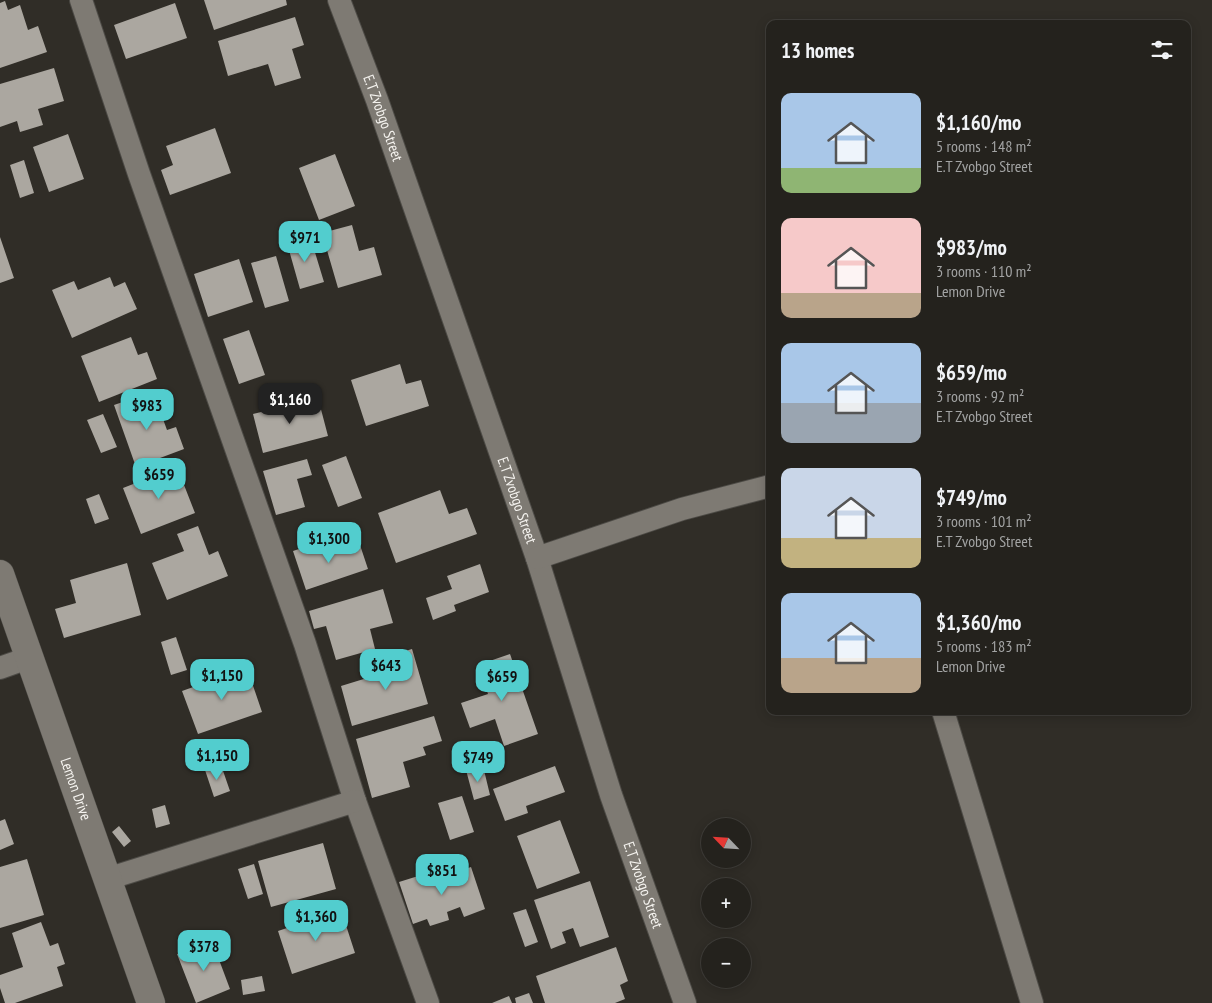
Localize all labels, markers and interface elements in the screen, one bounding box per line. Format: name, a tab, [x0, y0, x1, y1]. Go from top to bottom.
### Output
icon: filters	[1148, 36, 1176, 64]
text: 13 homes	[781, 37, 854, 64]
street label: E.T Zvobgo Street	[359, 72, 408, 164]
text: $1,160/mo	[936, 109, 1021, 136]
icon: home	[821, 113, 881, 173]
text: 5 rooms · 148 m²	[936, 136, 1032, 156]
text: E.T Zvobgo Street	[936, 156, 1032, 176]
pin: $971	[275, 220, 335, 263]
text: $971	[290, 227, 320, 247]
text: $983/mo	[936, 234, 1007, 261]
icon: home	[821, 238, 881, 298]
text: 3 rooms · 110 m²	[936, 261, 1032, 281]
text: Lemon Drive	[936, 281, 1005, 301]
text: $659/mo	[936, 359, 1007, 386]
icon: home	[821, 363, 881, 423]
pin: $1,160	[249, 382, 331, 425]
text: 3 rooms · 92 m²	[936, 386, 1024, 406]
pin: $983	[117, 388, 177, 431]
text: $1,160	[269, 389, 311, 409]
text: $983	[132, 395, 162, 415]
text: E.T Zvobgo Street	[936, 406, 1032, 426]
street label: E.T Zvobgo Street	[493, 454, 541, 546]
pin: $659	[129, 458, 189, 500]
text: $659	[144, 464, 174, 484]
text: $749/mo	[936, 484, 1007, 511]
icon: home	[821, 488, 881, 548]
text: 3 rooms · 101 m²	[936, 511, 1032, 531]
pin: $1,300	[288, 522, 370, 564]
text: $1,300	[308, 528, 350, 548]
text: E.T Zvobgo Street	[936, 531, 1032, 551]
text: $1,360/mo	[936, 609, 1021, 636]
icon: home	[821, 613, 881, 673]
text: 5 rooms · 183 m²	[936, 636, 1032, 656]
pin: $643	[356, 648, 416, 691]
text: $643	[371, 655, 401, 675]
text: Lemon Drive	[936, 656, 1005, 676]
pin: $1,150	[181, 658, 263, 701]
pin: $659	[472, 660, 532, 702]
text: $1,150	[201, 665, 243, 685]
text: $659	[487, 666, 517, 686]
pin: $1,150	[176, 738, 258, 781]
pin: $749	[448, 740, 508, 783]
text: $1,150	[196, 745, 238, 765]
text: $749	[463, 747, 493, 767]
street label: Lemon Drive	[56, 755, 96, 823]
north arrow	[701, 818, 751, 868]
map controls	[701, 818, 751, 988]
street label: E.T Zvobgo Street	[619, 839, 668, 931]
pin: $851	[412, 854, 472, 896]
text: $851	[427, 860, 457, 880]
button: +	[701, 878, 751, 928]
pin: $1,360	[275, 900, 357, 942]
text: $1,360	[295, 906, 337, 926]
pin: $378	[174, 930, 234, 972]
text: $378	[189, 936, 219, 956]
button: −	[701, 938, 751, 988]

